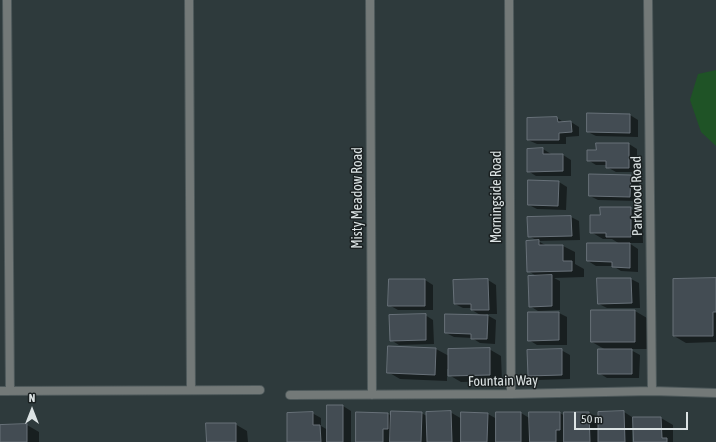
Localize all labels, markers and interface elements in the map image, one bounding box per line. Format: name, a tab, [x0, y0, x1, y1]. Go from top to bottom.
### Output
street label: Misty Meadow Road	[350, 147, 366, 249]
street label: Morningside Road	[489, 151, 505, 243]
street label: Parkwood Road	[628, 156, 646, 236]
street label: Fountain Way	[468, 372, 538, 390]
north arrow	[12, 390, 52, 430]
text: N	[29, 392, 35, 404]
scale bar	[576, 404, 690, 430]
text: 50 m	[581, 412, 603, 426]

